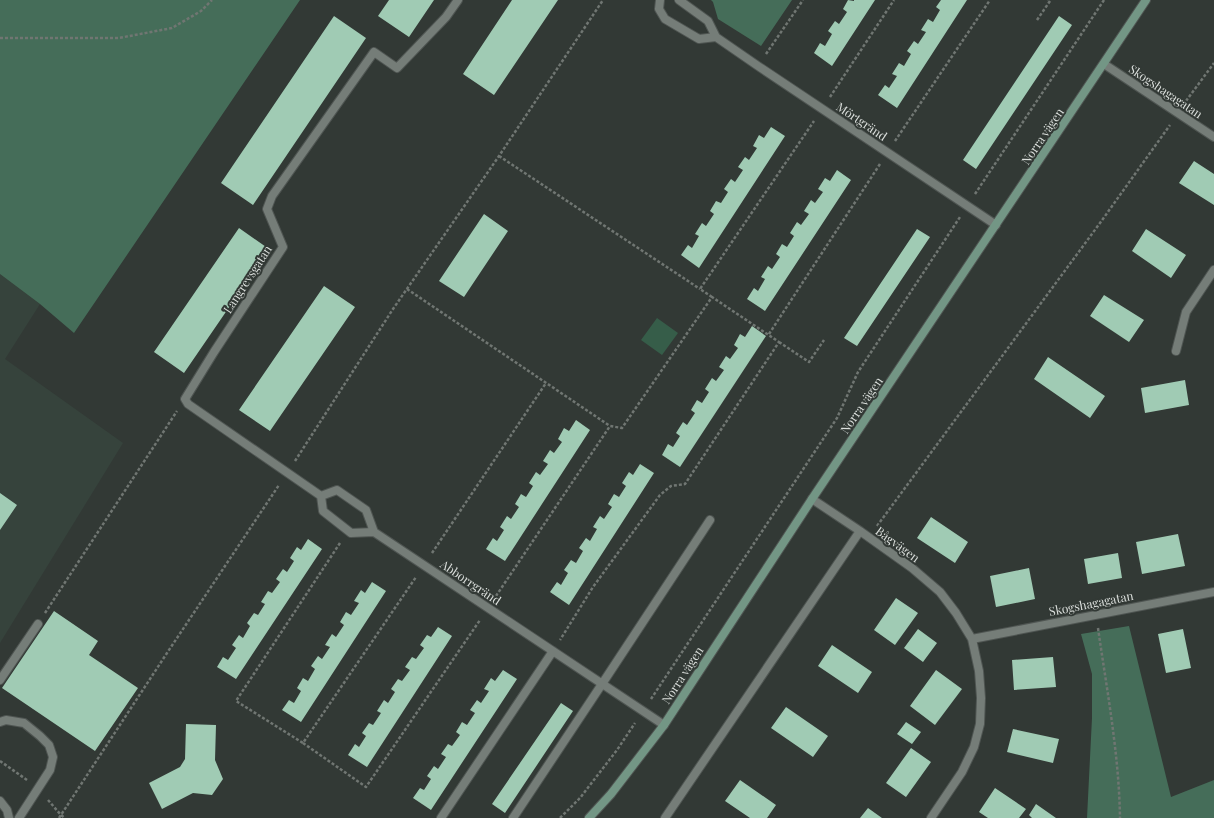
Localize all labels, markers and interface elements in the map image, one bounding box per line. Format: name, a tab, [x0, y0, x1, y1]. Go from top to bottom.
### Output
street label: Skogshagagatan	[1126, 60, 1206, 122]
street label: Mörtgränd	[834, 98, 891, 144]
street label: Norra vägen	[1017, 104, 1067, 168]
street label: Langrevsgatan	[219, 242, 275, 316]
street label: Norra vägen	[836, 373, 886, 437]
street label: Bågvägen	[873, 523, 923, 565]
street label: Abborrgränd	[437, 555, 505, 608]
street label: Skogshagagatan	[1047, 587, 1135, 619]
street label: Norra vägen	[658, 643, 706, 707]

